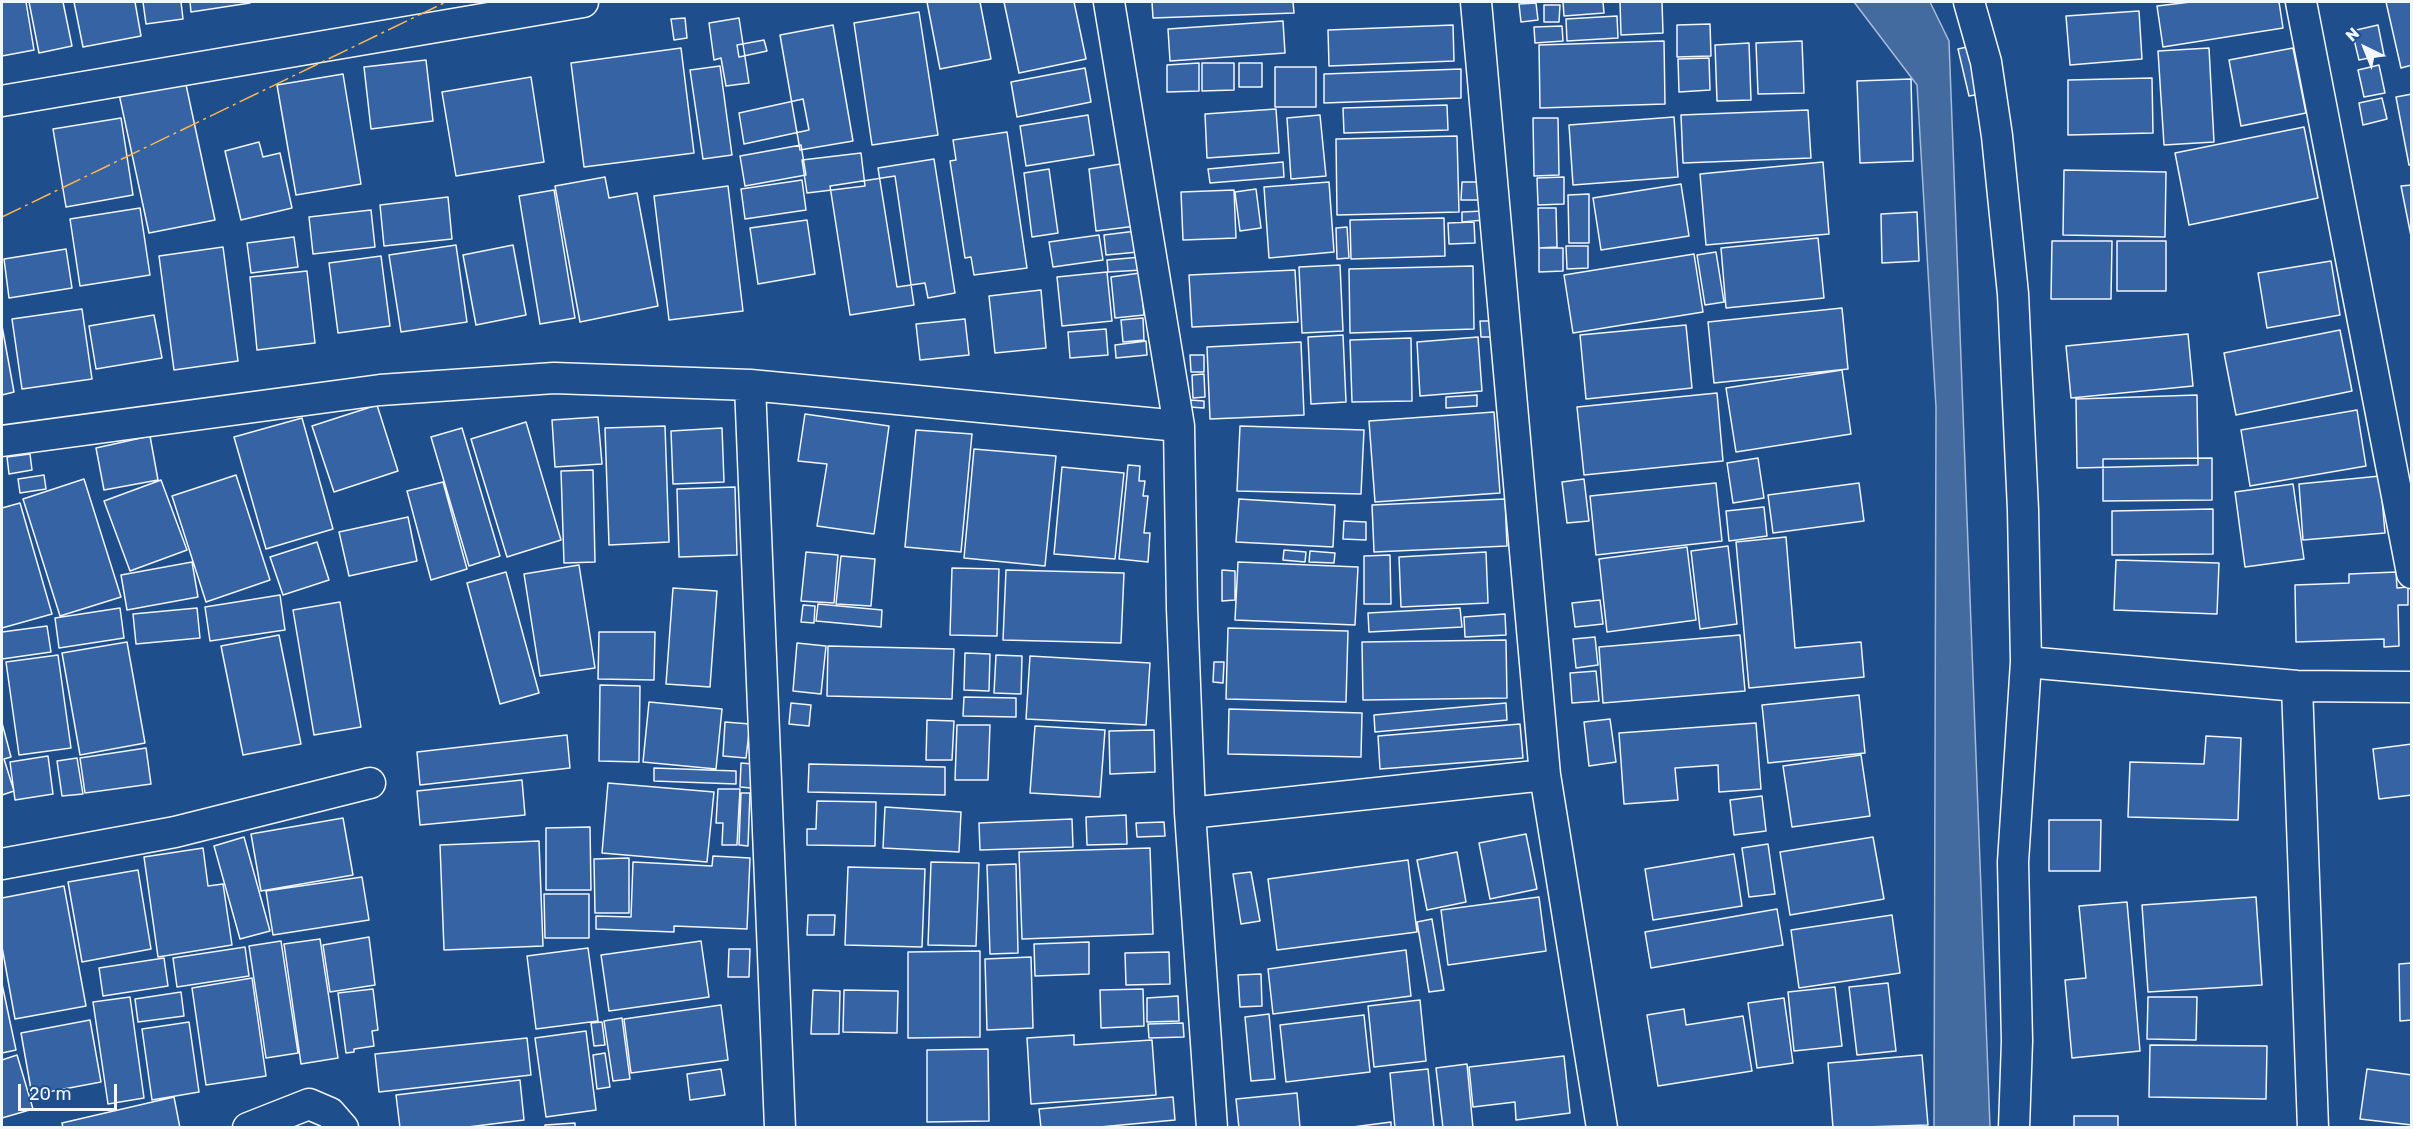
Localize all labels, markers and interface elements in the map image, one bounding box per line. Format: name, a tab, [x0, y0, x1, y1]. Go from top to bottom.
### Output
north arrow	[2335, 18, 2395, 78]
text: N	[2342, 24, 2363, 45]
scale bar	[21, 1072, 120, 1110]
text: 20 m	[29, 1083, 71, 1105]

